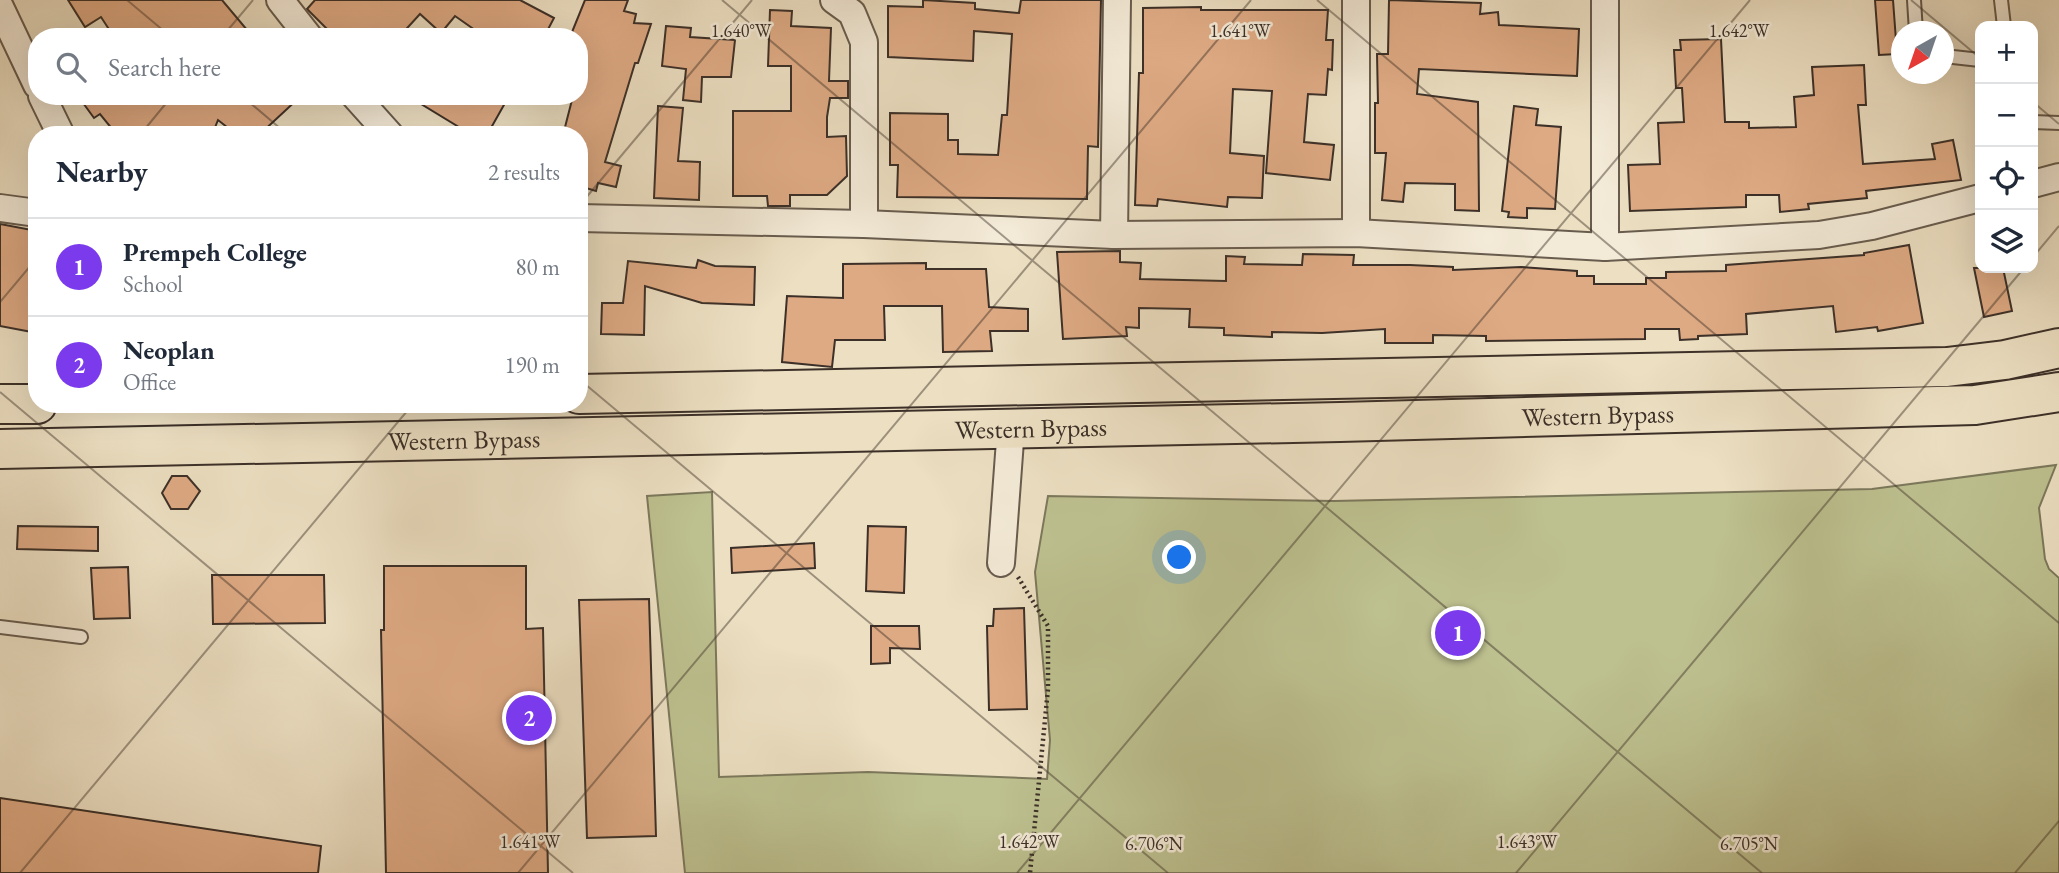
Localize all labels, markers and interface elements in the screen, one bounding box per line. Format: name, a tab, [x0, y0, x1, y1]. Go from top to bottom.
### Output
text: 1.640°W	[711, 19, 772, 42]
text: 1.641°W	[1210, 19, 1271, 42]
text: 1.642°W	[1709, 19, 1770, 42]
north arrow	[1891, 21, 1954, 84]
map controls	[1975, 21, 2038, 273]
button: +	[1975, 21, 2038, 84]
search box	[28, 28, 588, 105]
icon: search	[52, 48, 90, 86]
text: Search here	[108, 50, 221, 84]
button: −	[1975, 84, 2038, 147]
button: locate	[1975, 147, 2038, 210]
text: Nearby	[56, 152, 148, 191]
text: 2 results	[488, 157, 560, 187]
button: layers	[1975, 210, 2038, 273]
text: Prempeh College	[123, 235, 307, 269]
text: 1	[73, 252, 85, 282]
text: 80 m	[515, 252, 560, 282]
text: School	[123, 269, 183, 299]
text: Neoplan	[123, 333, 215, 367]
text: 2	[73, 350, 85, 380]
text: 190 m	[504, 350, 560, 380]
text: Office	[123, 367, 176, 397]
street label: Western Bypass	[1521, 396, 1674, 434]
street label: Western Bypass	[954, 410, 1107, 447]
street label: Western Bypass	[387, 421, 540, 458]
your location	[1162, 540, 1196, 574]
pin: 1	[1435, 607, 1481, 659]
pin: 2	[506, 692, 552, 744]
text: 1.641°W	[500, 830, 561, 853]
text: 1.642°W	[999, 830, 1060, 853]
text: 1.643°W	[1497, 830, 1558, 853]
text: 6.706°N	[1125, 832, 1184, 855]
text: 6.705°N	[1720, 832, 1779, 855]

